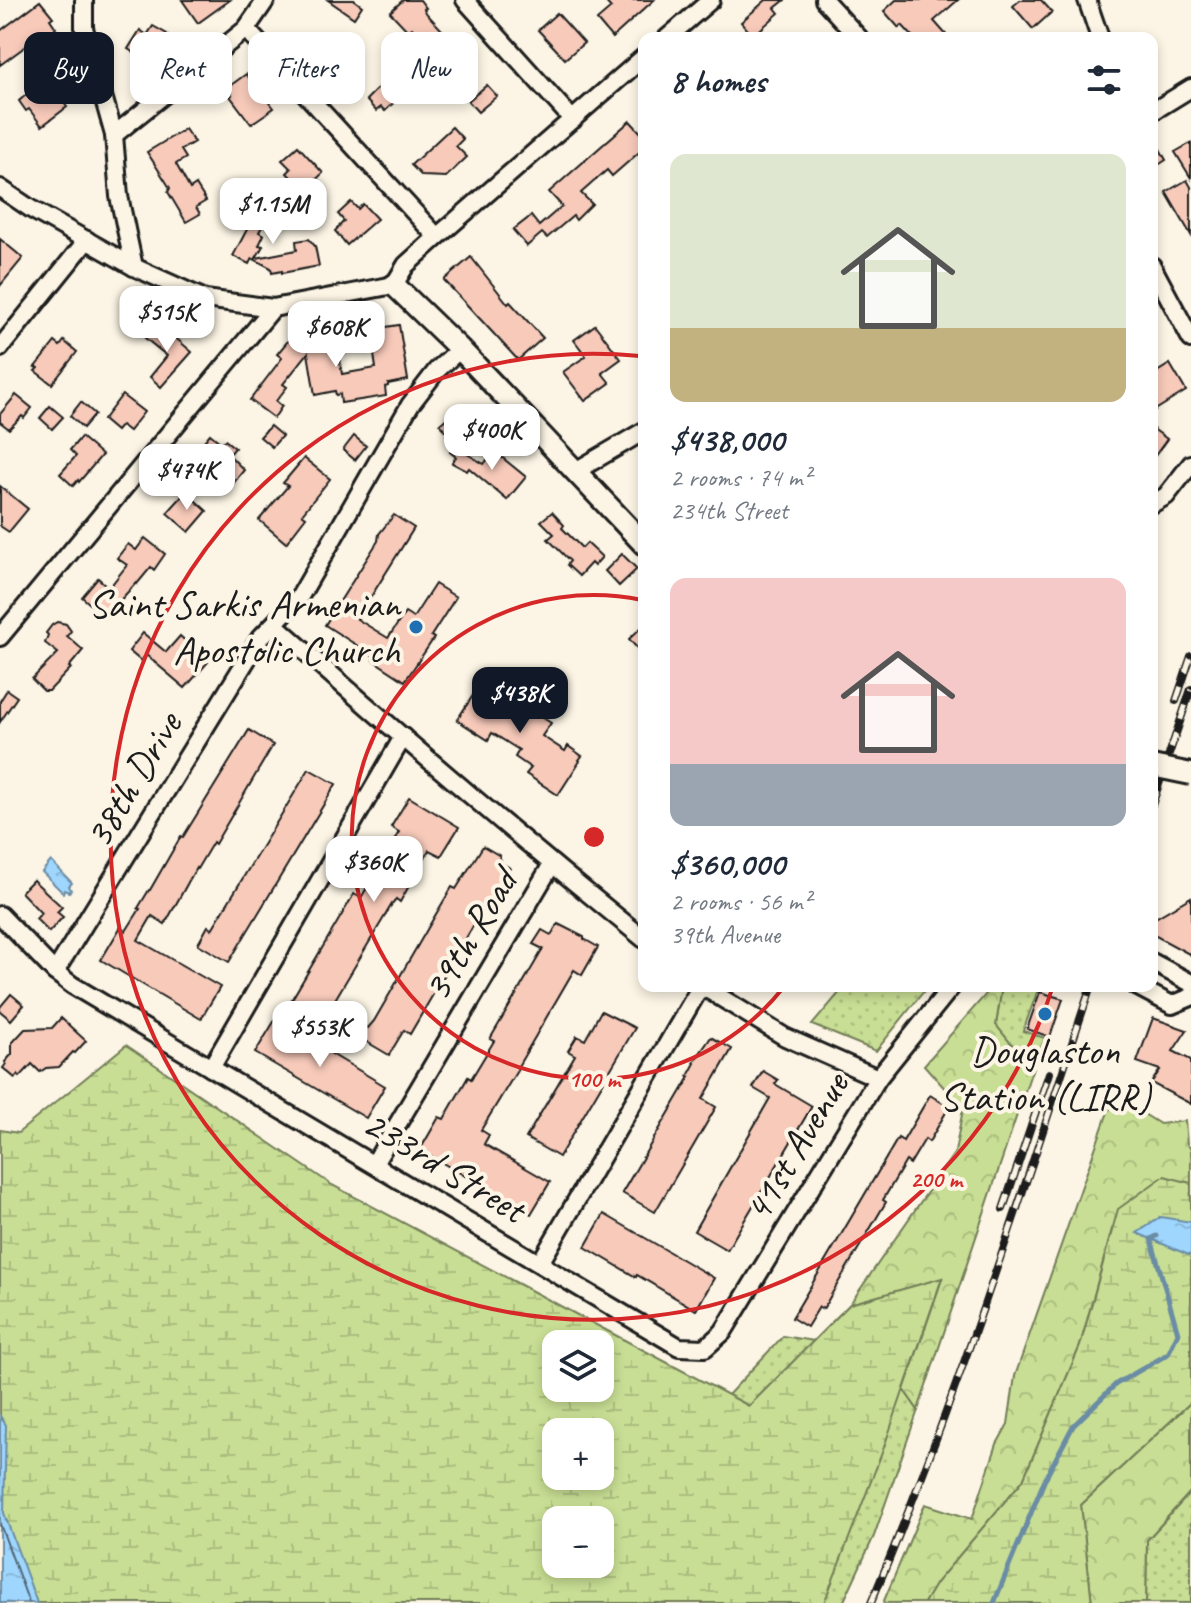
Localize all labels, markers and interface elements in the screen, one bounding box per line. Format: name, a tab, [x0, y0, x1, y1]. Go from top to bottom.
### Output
chip: Buy	[24, 32, 114, 104]
chip: Rent	[130, 32, 232, 104]
chip: Filters	[248, 32, 365, 104]
chip: New	[381, 32, 478, 104]
icon: filters	[1082, 58, 1126, 102]
text: 8 homes	[670, 59, 766, 102]
pin: $1.15M	[208, 178, 338, 246]
text: $1.15M	[238, 187, 308, 220]
icon: home	[826, 206, 970, 350]
pin: $515K	[111, 286, 223, 354]
text: $515K	[137, 295, 197, 328]
pin: $608K	[280, 301, 392, 369]
text: $608K	[306, 310, 366, 343]
pin: $400K	[436, 404, 548, 472]
text: $400K	[462, 413, 522, 446]
text: $438,000	[670, 418, 784, 461]
pin: $474K	[131, 444, 243, 512]
text: $474K	[157, 453, 217, 486]
text: 2 rooms · 74 m²	[670, 461, 811, 494]
text: 234th Street	[670, 494, 788, 527]
place label: Saint Sarkis Armenian Apostolic Church	[88, 579, 402, 675]
marker: Saint Sarkis Armenian Apostolic Church	[407, 618, 425, 636]
icon: home	[826, 630, 970, 774]
pin: $438K	[464, 667, 576, 735]
text: $438K	[490, 676, 550, 709]
street label: 38th Drive	[73, 701, 194, 857]
centre of rings	[580, 823, 608, 851]
pin: $360K	[318, 836, 430, 904]
text: $360,000	[670, 842, 785, 885]
text: $360K	[344, 845, 404, 878]
street label: 39th Road	[411, 856, 531, 1010]
text: 2 rooms · 56 m²	[670, 885, 811, 918]
text: 39th Avenue	[670, 918, 780, 951]
pin: $553K	[264, 1001, 376, 1069]
marker: Douglaston Station (LIRR)	[1036, 1005, 1054, 1023]
text: $553K	[290, 1010, 350, 1043]
place label: Douglaston Station (LIRR)	[939, 1026, 1152, 1122]
street label: 41st Avenue	[732, 1061, 861, 1230]
text: 100 m	[568, 1064, 622, 1094]
street label: 233rd Street	[354, 1098, 537, 1236]
text: 200 m	[910, 1164, 964, 1194]
map controls	[542, 1330, 614, 1578]
button: layers	[542, 1330, 614, 1402]
button: +	[542, 1418, 614, 1490]
button: −	[542, 1506, 614, 1578]

